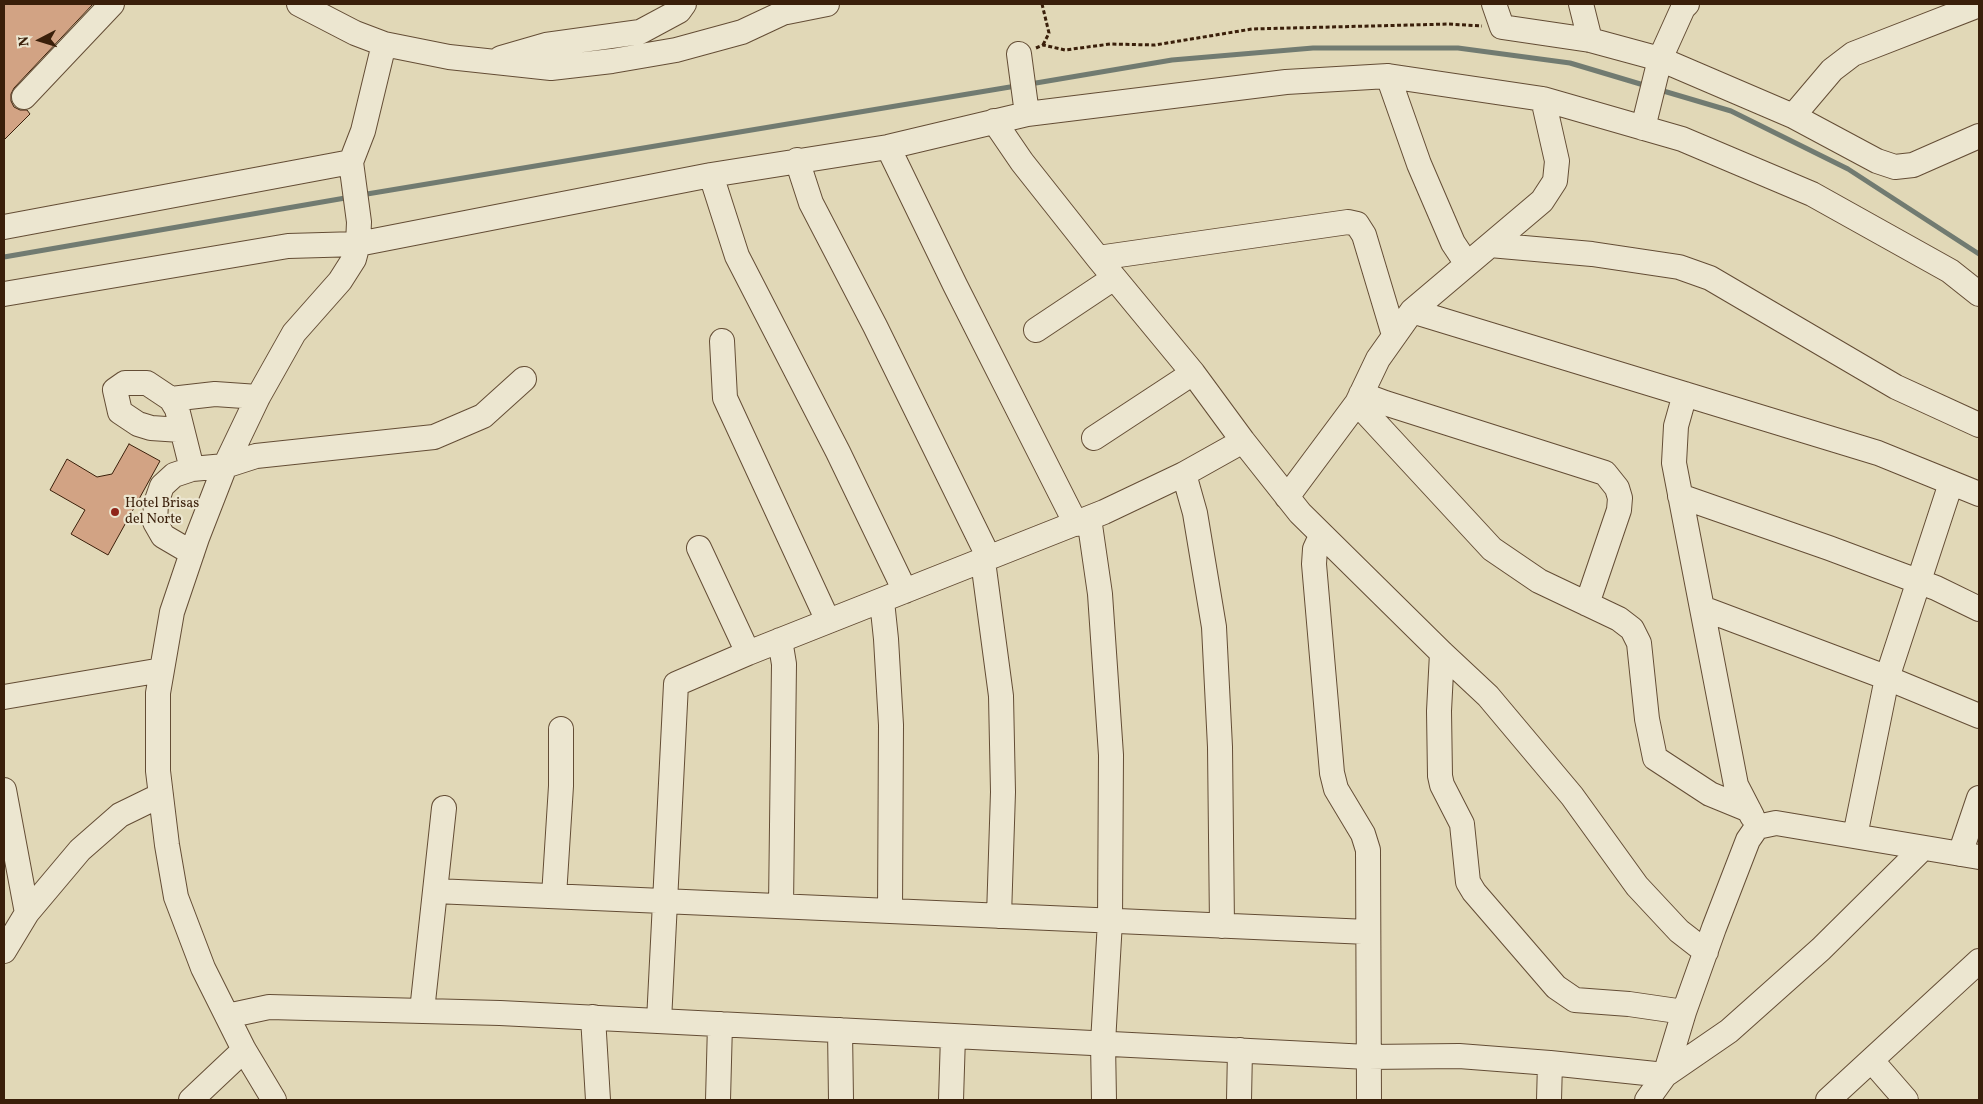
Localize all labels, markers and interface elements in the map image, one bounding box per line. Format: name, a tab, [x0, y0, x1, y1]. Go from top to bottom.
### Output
north arrow	[15, 15, 65, 65]
text: N	[15, 35, 34, 47]
place label: Hotel Brisas del Norte	[125, 496, 199, 528]
marker: Hotel Brisas del Norte	[109, 506, 121, 518]

